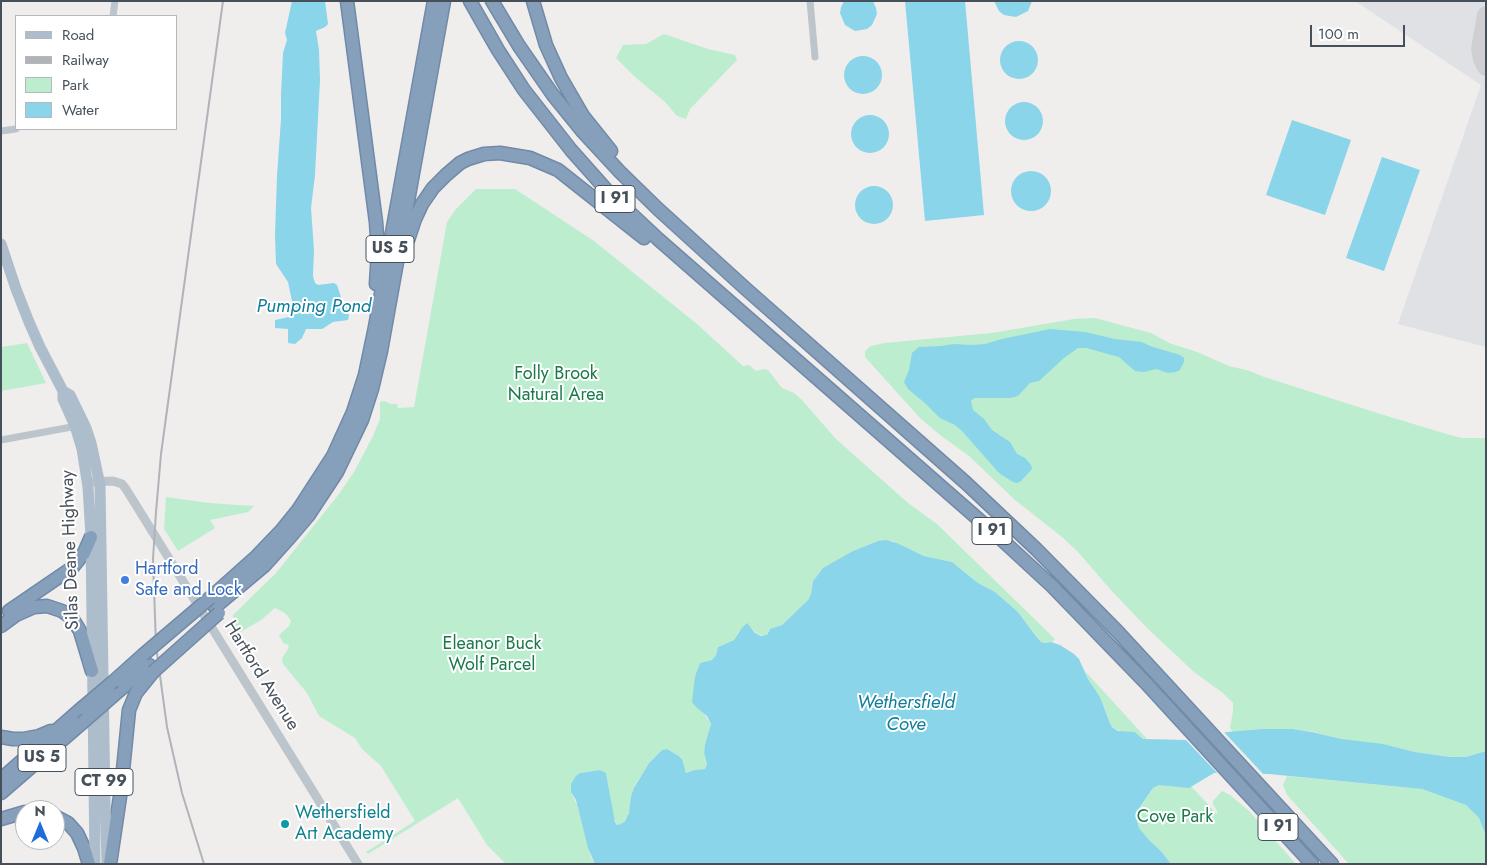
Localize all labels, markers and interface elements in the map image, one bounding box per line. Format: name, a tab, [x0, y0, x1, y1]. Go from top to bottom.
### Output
legend	[15, 15, 178, 130]
scale bar	[1312, 15, 1407, 47]
text: 100 m	[1318, 23, 1359, 45]
text: Road	[62, 24, 94, 46]
text: Railway	[62, 49, 109, 71]
text: Park	[62, 74, 89, 96]
text: Water	[62, 99, 99, 121]
road number: I 91	[595, 185, 635, 212]
road number: US 5	[366, 235, 414, 262]
water label: Pumping Pond	[257, 296, 371, 318]
park label: Folly Brook Natural Area	[508, 364, 604, 406]
street label: Silas Deane Highway	[57, 470, 85, 630]
road number: I 91	[972, 518, 1012, 544]
place label: Hartford Safe and Lock	[135, 559, 242, 602]
marker: Hartford Safe and Lock	[119, 574, 131, 586]
street label: Hartford Avenue	[219, 617, 303, 735]
park label: Eleanor Buck Wolf Parcel	[443, 634, 541, 676]
water label: Wethersfield Cove	[857, 692, 955, 736]
road number: US 5	[18, 744, 66, 771]
road number: CT 99	[75, 769, 133, 796]
north arrow	[15, 800, 65, 850]
text: N	[34, 801, 46, 821]
place label: Wethersfield Art Academy	[295, 803, 393, 846]
park label: Cove Park	[1137, 807, 1213, 829]
road number: I 91	[1258, 814, 1298, 840]
marker: Wethersfield Art Academy	[279, 818, 291, 830]

